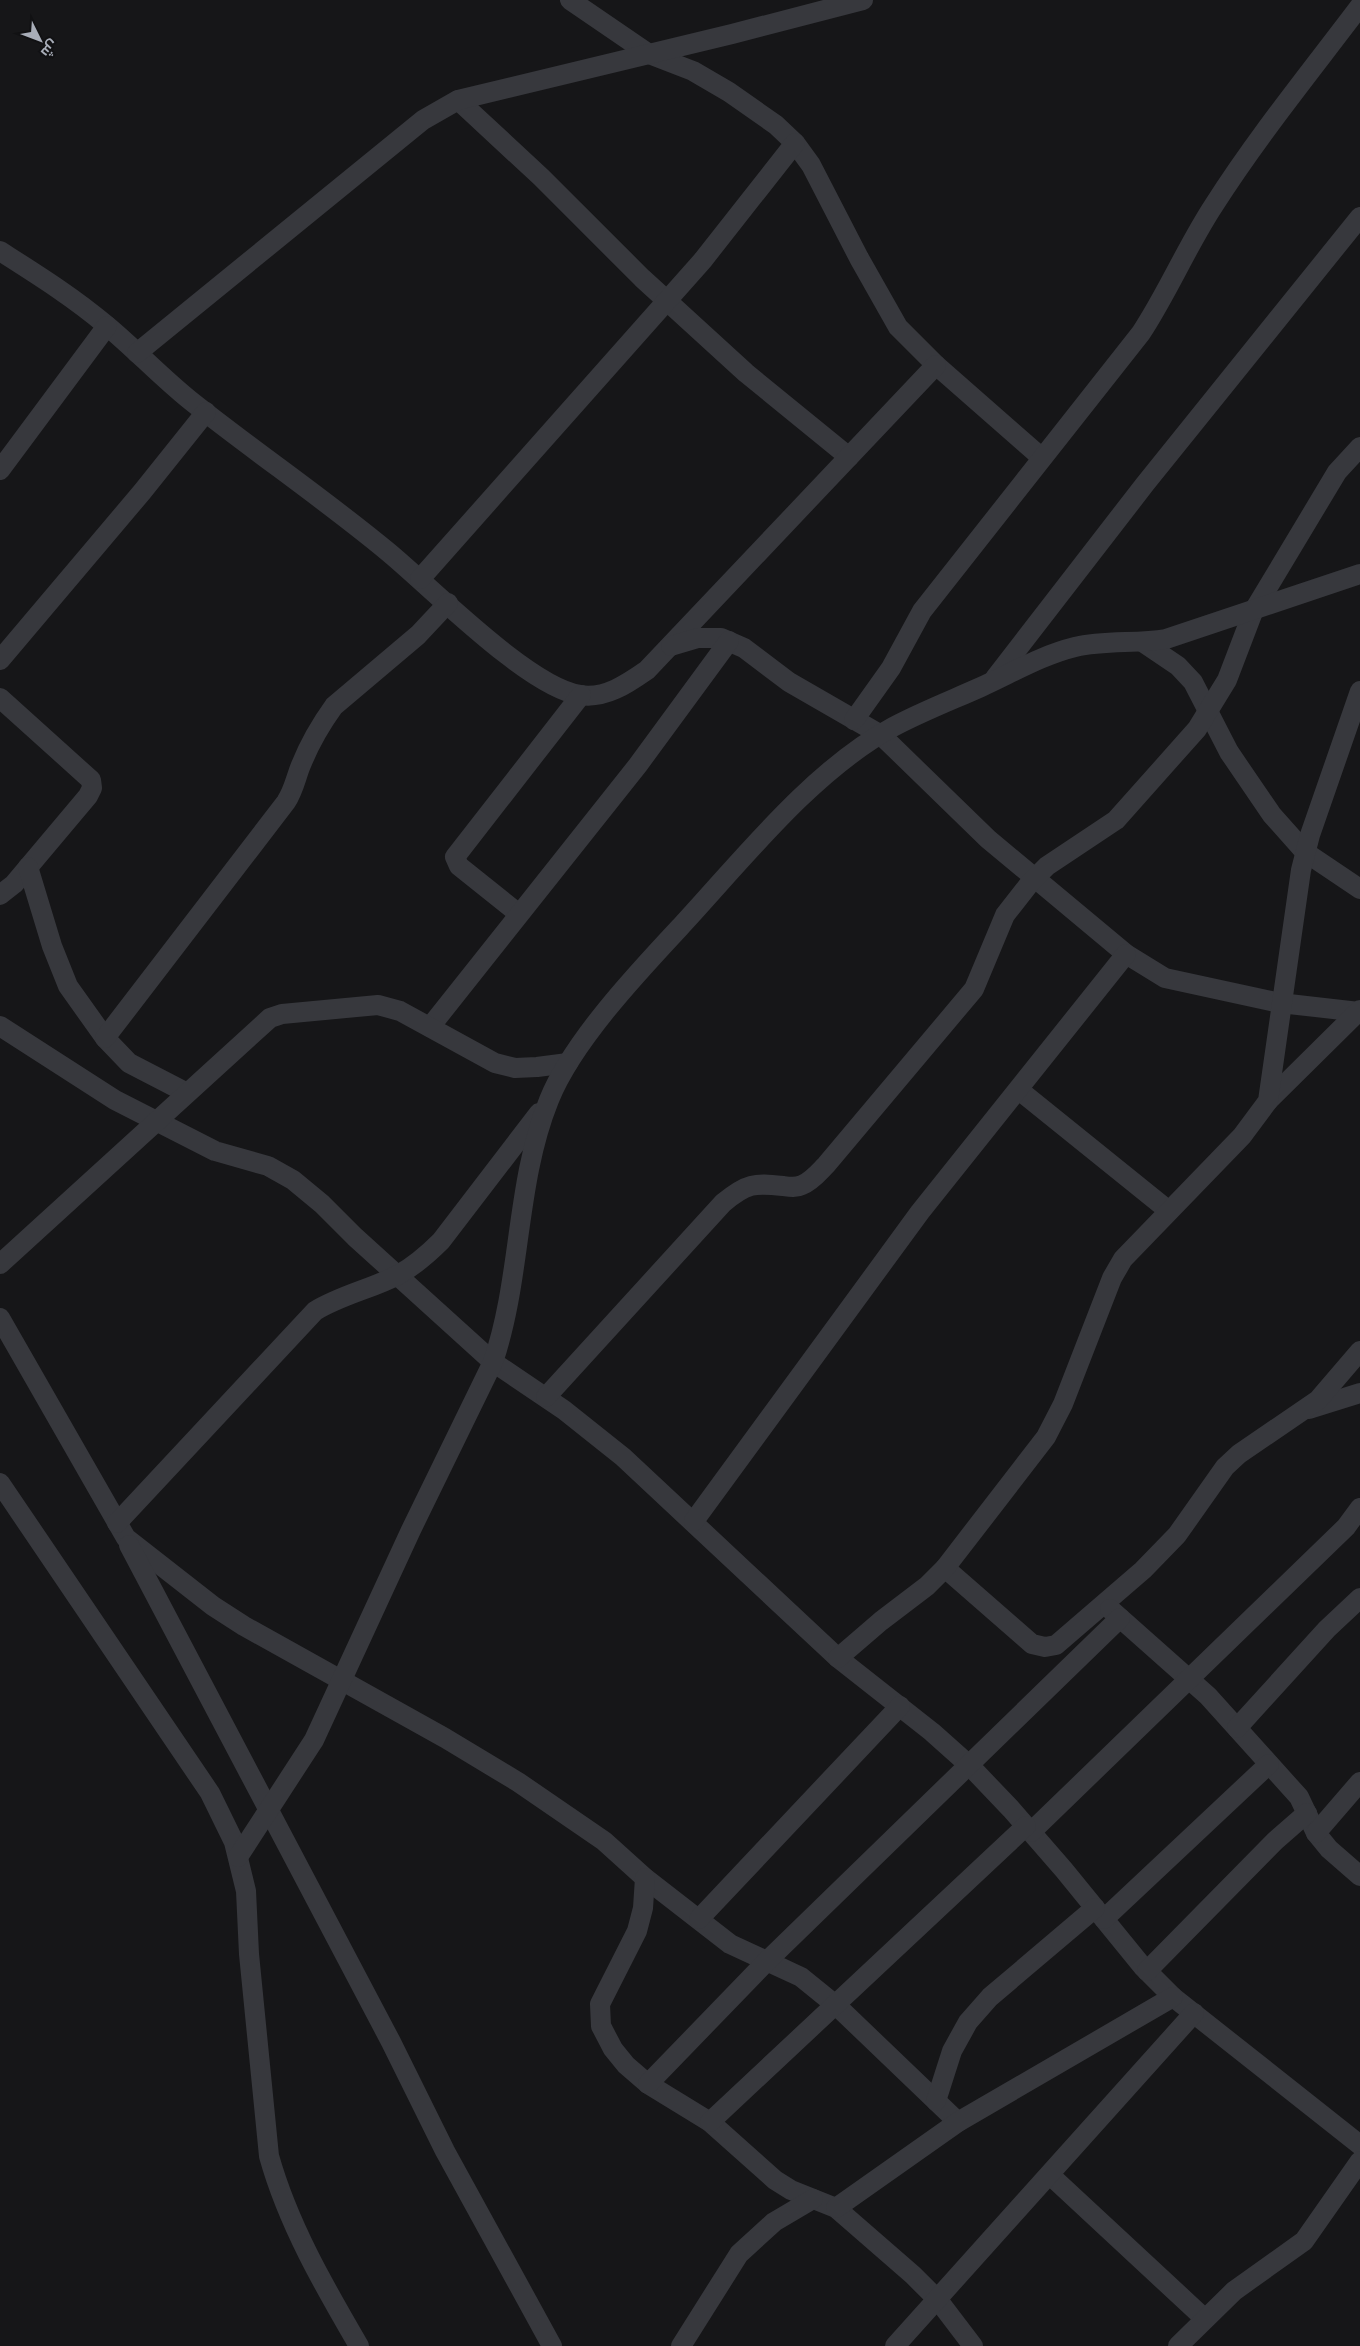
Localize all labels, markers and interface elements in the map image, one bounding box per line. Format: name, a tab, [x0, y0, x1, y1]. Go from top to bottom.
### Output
north arrow	[15, 15, 65, 65]
text: ش	[37, 36, 62, 61]

